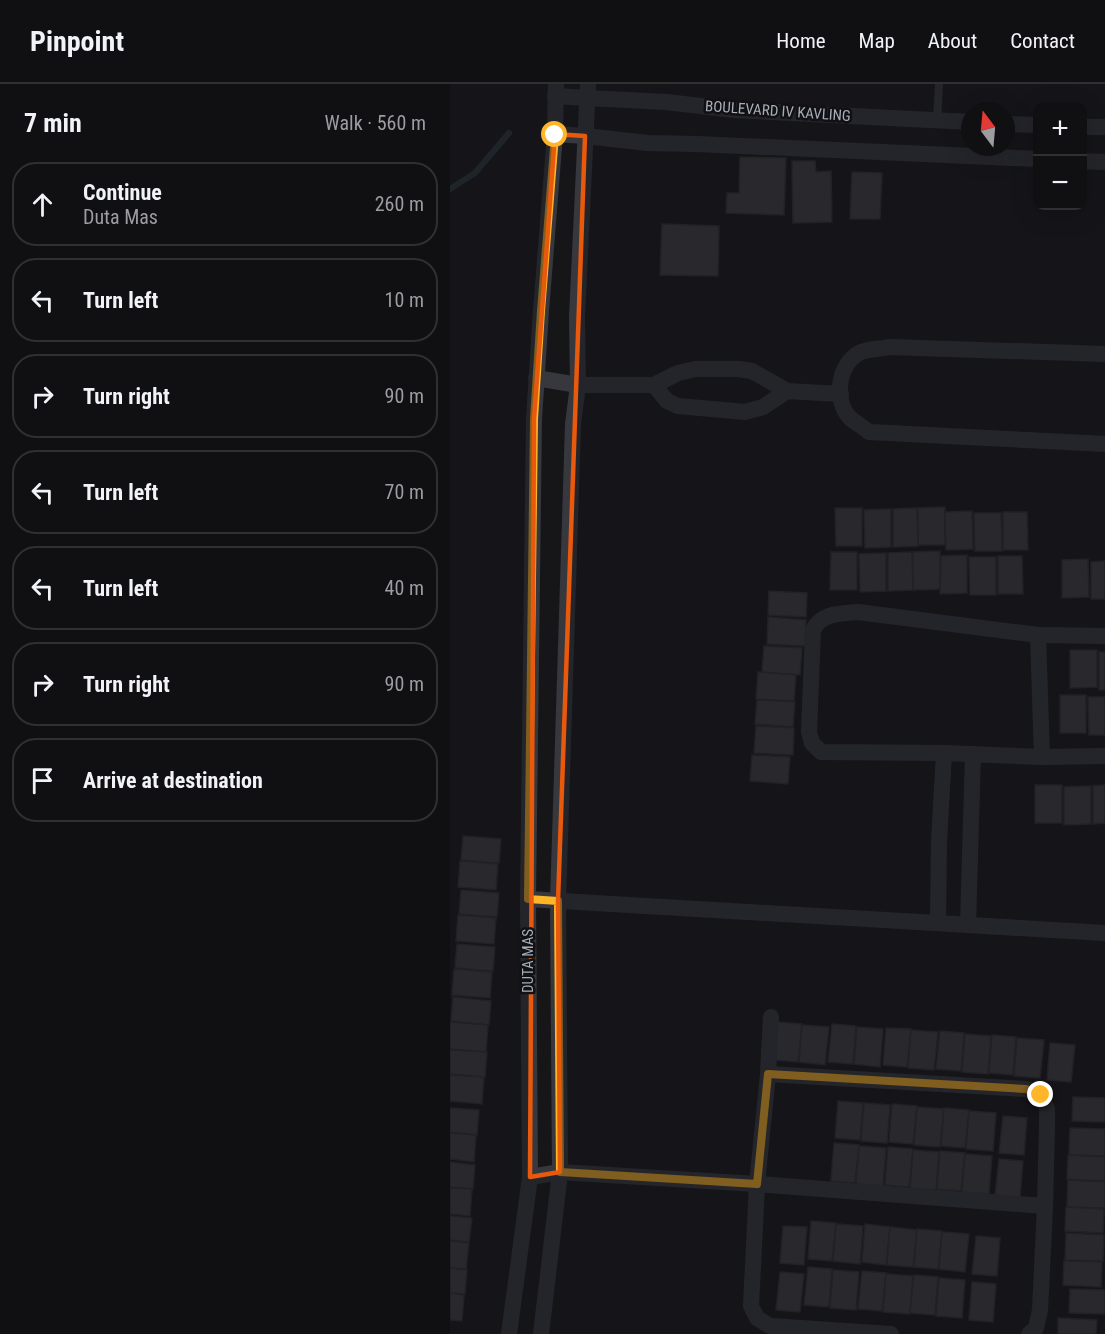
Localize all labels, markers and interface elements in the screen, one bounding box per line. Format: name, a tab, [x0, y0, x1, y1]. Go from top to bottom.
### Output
text: Pinpoint	[30, 25, 124, 58]
text: Home	[776, 29, 826, 53]
text: Map	[859, 29, 895, 53]
text: About	[928, 29, 977, 53]
text: Contact	[1010, 29, 1075, 53]
street label: BOULEVARD IV KAVLING	[705, 97, 851, 125]
north arrow	[961, 102, 1015, 156]
map controls	[1033, 102, 1087, 210]
button: +	[1033, 102, 1087, 156]
text: 7 min	[24, 108, 82, 138]
text: Walk · 560 m	[325, 111, 426, 135]
route start	[541, 121, 567, 147]
button: −	[1033, 156, 1087, 210]
text: Continue	[83, 180, 162, 205]
icon: ahead	[26, 188, 59, 221]
text: 260 m	[375, 192, 424, 216]
text: Duta Mas	[83, 205, 158, 229]
icon: left	[26, 284, 59, 317]
text: Turn left	[83, 288, 158, 313]
text: 10 m	[385, 288, 424, 312]
icon: right	[26, 380, 59, 413]
text: Turn right	[83, 384, 170, 409]
text: 90 m	[385, 384, 424, 408]
icon: left	[26, 476, 59, 509]
text: Turn left	[83, 480, 158, 505]
text: 70 m	[385, 480, 424, 504]
icon: left	[26, 572, 59, 605]
text: Turn left	[83, 576, 158, 601]
text: 40 m	[385, 576, 424, 600]
icon: right	[26, 668, 59, 701]
text: Turn right	[83, 672, 170, 697]
text: 90 m	[385, 672, 424, 696]
icon: arrive	[26, 764, 59, 797]
text: Arrive at destination	[83, 768, 263, 793]
street label: DUTA MAS	[519, 929, 537, 993]
route end	[1027, 1081, 1053, 1107]

